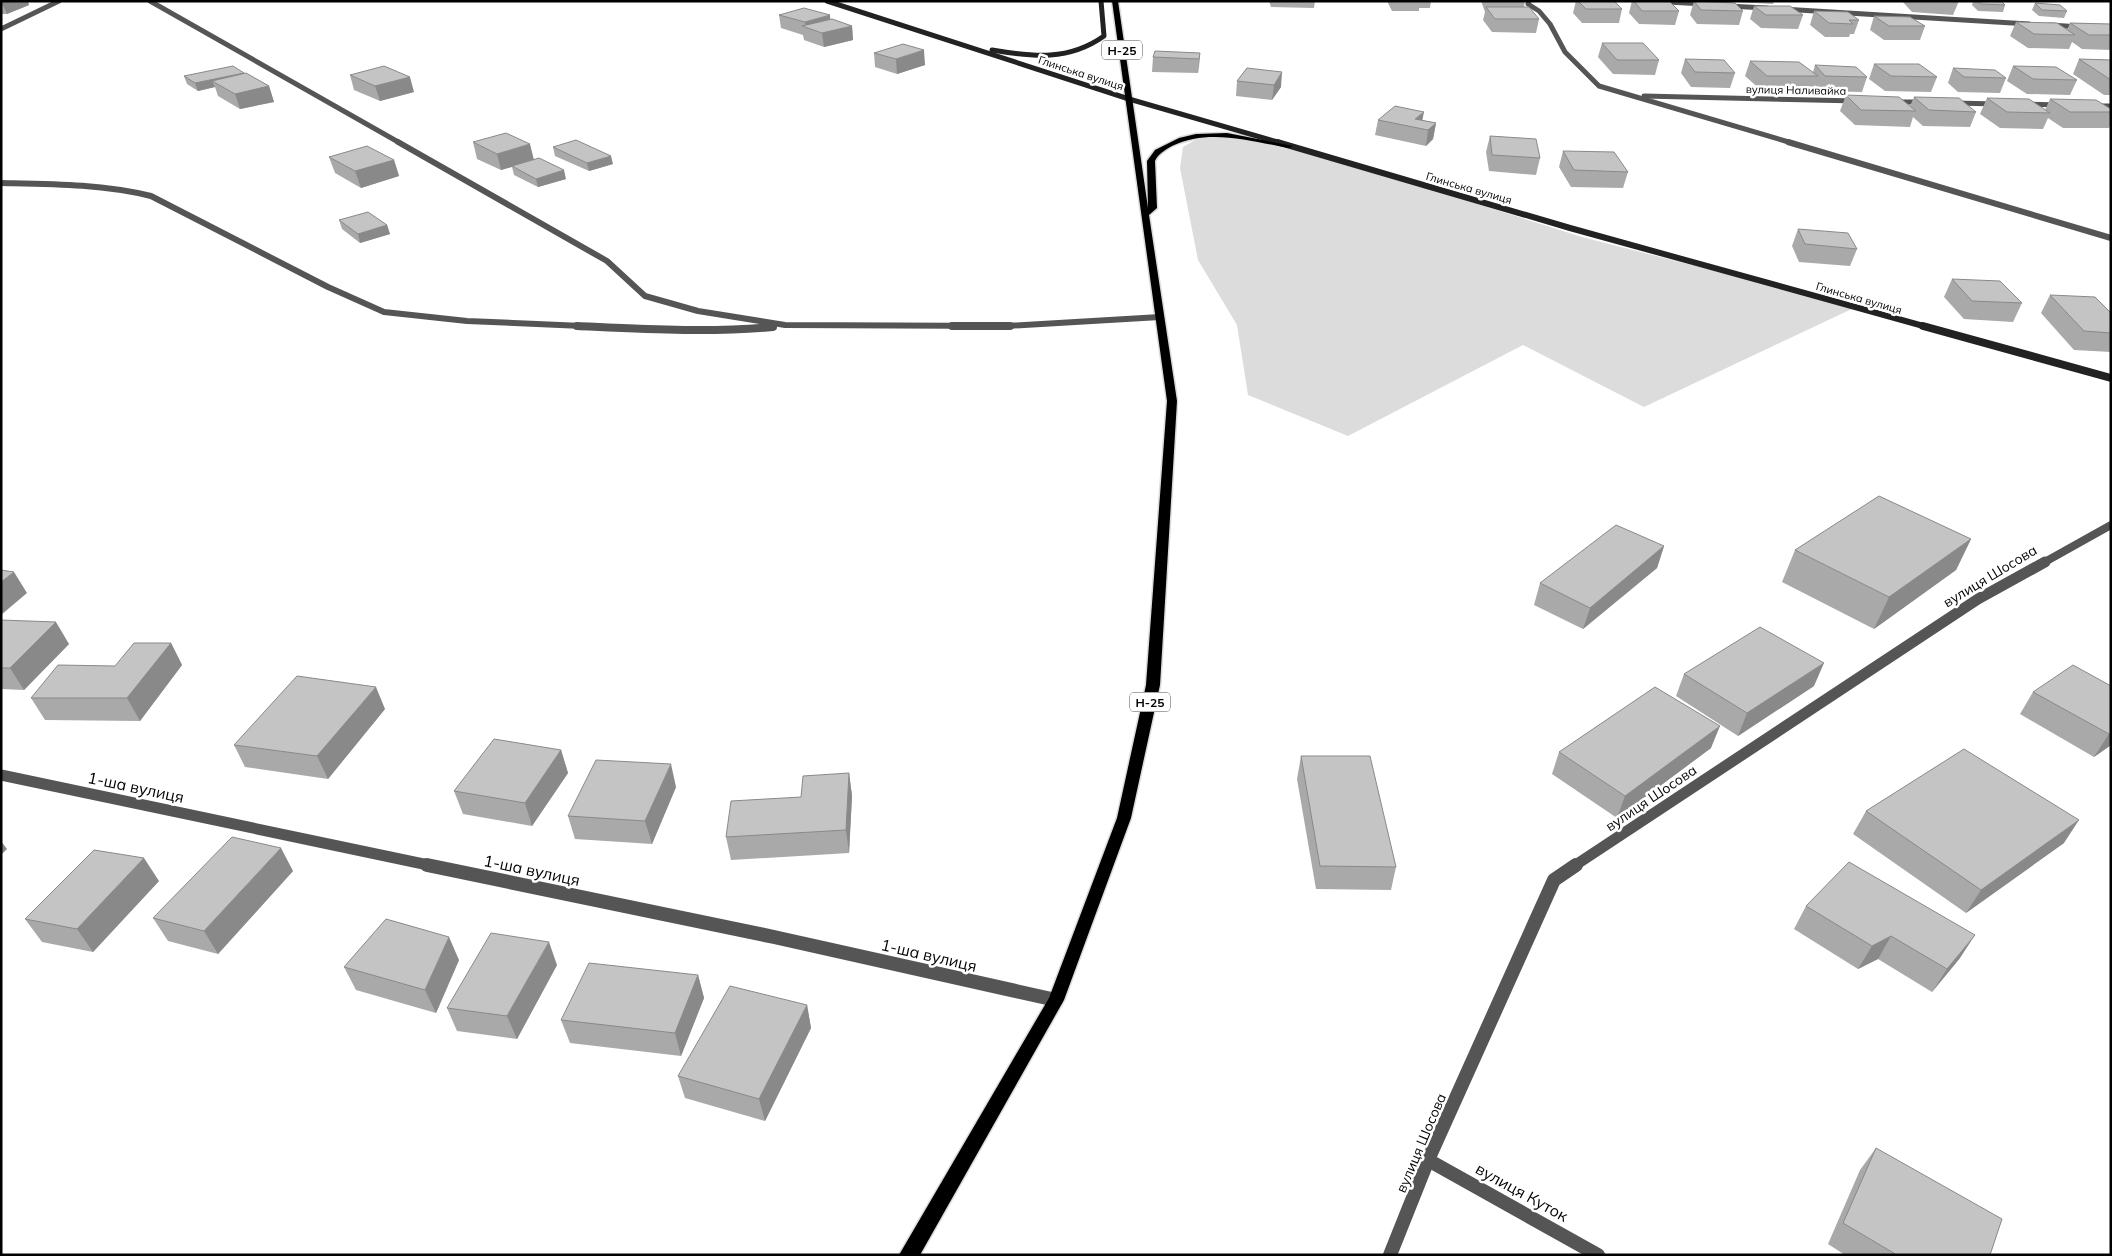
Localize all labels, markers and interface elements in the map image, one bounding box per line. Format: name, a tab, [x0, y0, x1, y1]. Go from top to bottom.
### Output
road number: Н-25	[1102, 40, 1142, 60]
street label: Глинська вулиця	[1037, 53, 1125, 93]
street label: вулиця Наливайка	[1746, 82, 1846, 98]
street label: Глинська вулиця	[1424, 169, 1514, 207]
street label: Глинська вулиця	[1814, 279, 1904, 317]
street label: вулиця Шосова	[1940, 541, 2040, 611]
road number: Н-25	[1130, 692, 1170, 712]
street label: вулиця Шосова	[1602, 761, 1700, 835]
street label: 1-ша вулиця	[86, 767, 186, 807]
street label: 1-ша вулиця	[482, 850, 582, 890]
street label: 1-ша вулиця	[879, 934, 979, 976]
street label: вулиця Шосова	[1392, 1091, 1450, 1195]
street label: вулиця Куток	[1472, 1158, 1572, 1226]

